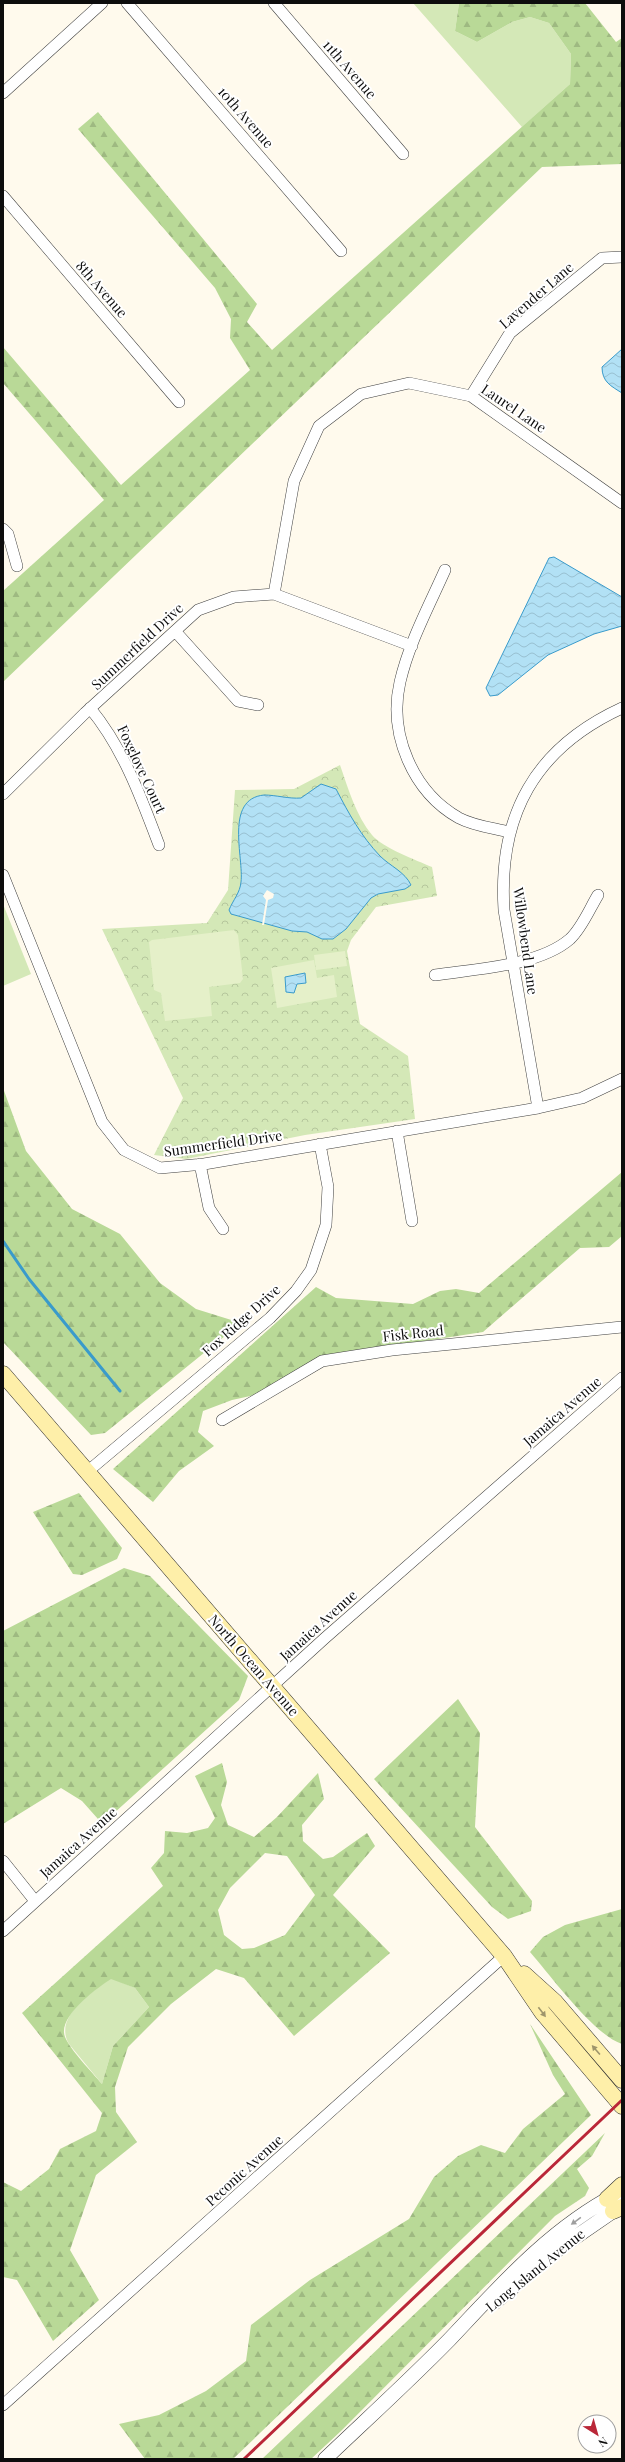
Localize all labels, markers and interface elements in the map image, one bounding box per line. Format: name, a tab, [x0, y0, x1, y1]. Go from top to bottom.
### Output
street label: 11th Avenue	[319, 35, 381, 103]
street label: 10th Avenue	[214, 82, 278, 152]
street label: 8th Avenue	[72, 256, 132, 322]
street label: Lavender Lane	[495, 257, 577, 333]
street label: Laurel Lane	[478, 379, 550, 437]
street label: Summerfield Drive	[87, 598, 187, 694]
street label: Foxglove Court	[113, 722, 171, 817]
street label: Willowbend Lane	[509, 885, 543, 996]
street label: Summerfield Drive	[163, 1125, 283, 1161]
street label: Fox Ridge Drive	[198, 1280, 284, 1360]
street label: Fisk Road	[382, 1320, 444, 1346]
street label: Jamaica Avenue	[518, 1372, 605, 1451]
street label: Jamaica Avenue	[275, 1585, 361, 1665]
street label: North Ocean Avenue	[205, 1610, 303, 1720]
street label: Jamaica Avenue	[35, 1802, 121, 1882]
one-way arrow	[538, 2006, 546, 2017]
one-way arrow	[592, 2045, 601, 2056]
street label: Peconic Avenue	[201, 2130, 287, 2210]
one-way arrow	[570, 2217, 581, 2225]
street label: Long Island Avenue	[481, 2224, 589, 2316]
north arrow	[577, 2414, 617, 2454]
text: N	[596, 2434, 611, 2451]

